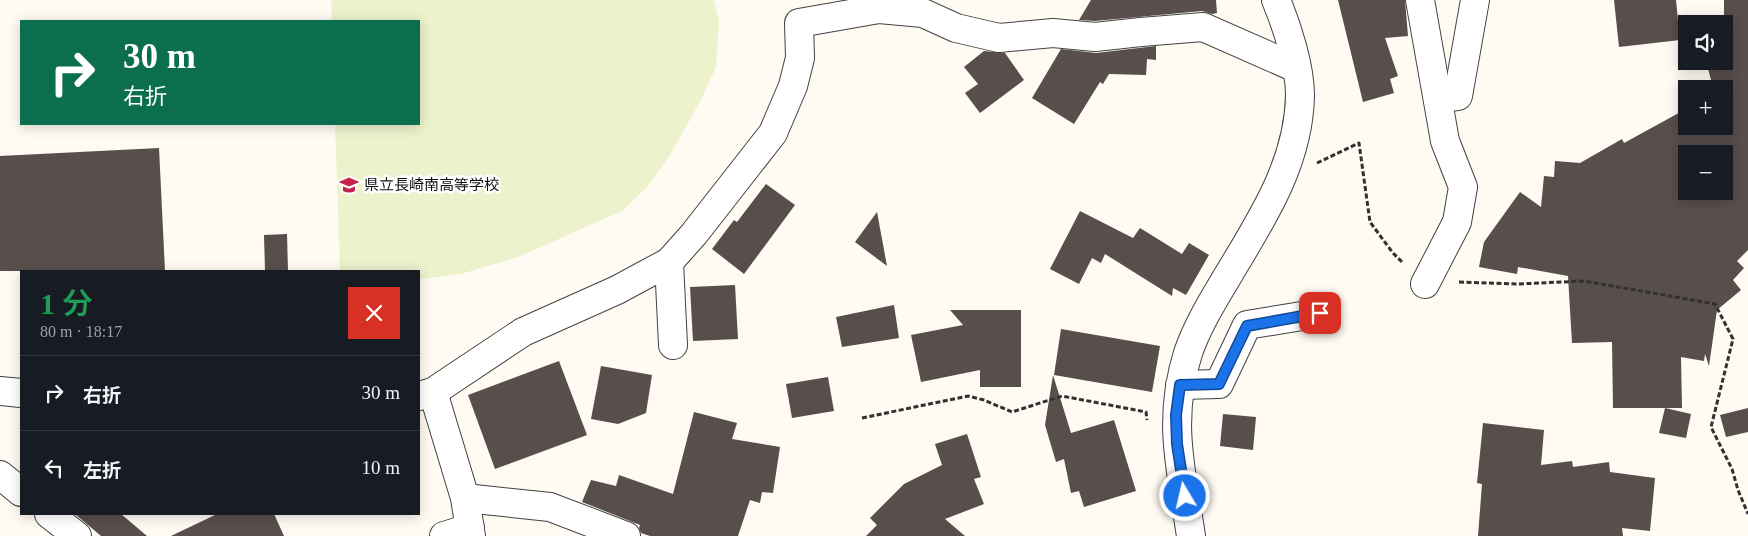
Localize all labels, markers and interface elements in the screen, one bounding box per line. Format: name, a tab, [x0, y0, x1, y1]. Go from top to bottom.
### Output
map controls	[1678, 15, 1733, 200]
button: sound	[1678, 15, 1733, 70]
text: 30 m	[123, 37, 196, 76]
icon: right	[40, 40, 105, 105]
button: +	[1678, 80, 1733, 135]
text: 右折	[123, 84, 167, 109]
button: −	[1678, 145, 1733, 200]
school or university icon: 県立長崎南高等学校	[338, 174, 360, 196]
place label: 県立長崎南高等学校	[364, 177, 499, 193]
text: 1 分	[40, 287, 93, 320]
button: close	[348, 287, 400, 339]
pin	[1299, 292, 1341, 334]
icon: arrive	[1306, 299, 1334, 327]
text: 80 m · 18:17	[40, 323, 122, 340]
icon: right	[40, 379, 68, 407]
text: 30 m	[361, 382, 400, 403]
text: 右折	[83, 385, 121, 406]
icon: left	[40, 454, 68, 482]
text: 10 m	[361, 457, 400, 478]
text: 左折	[83, 460, 121, 481]
position arrow	[1158, 469, 1210, 521]

